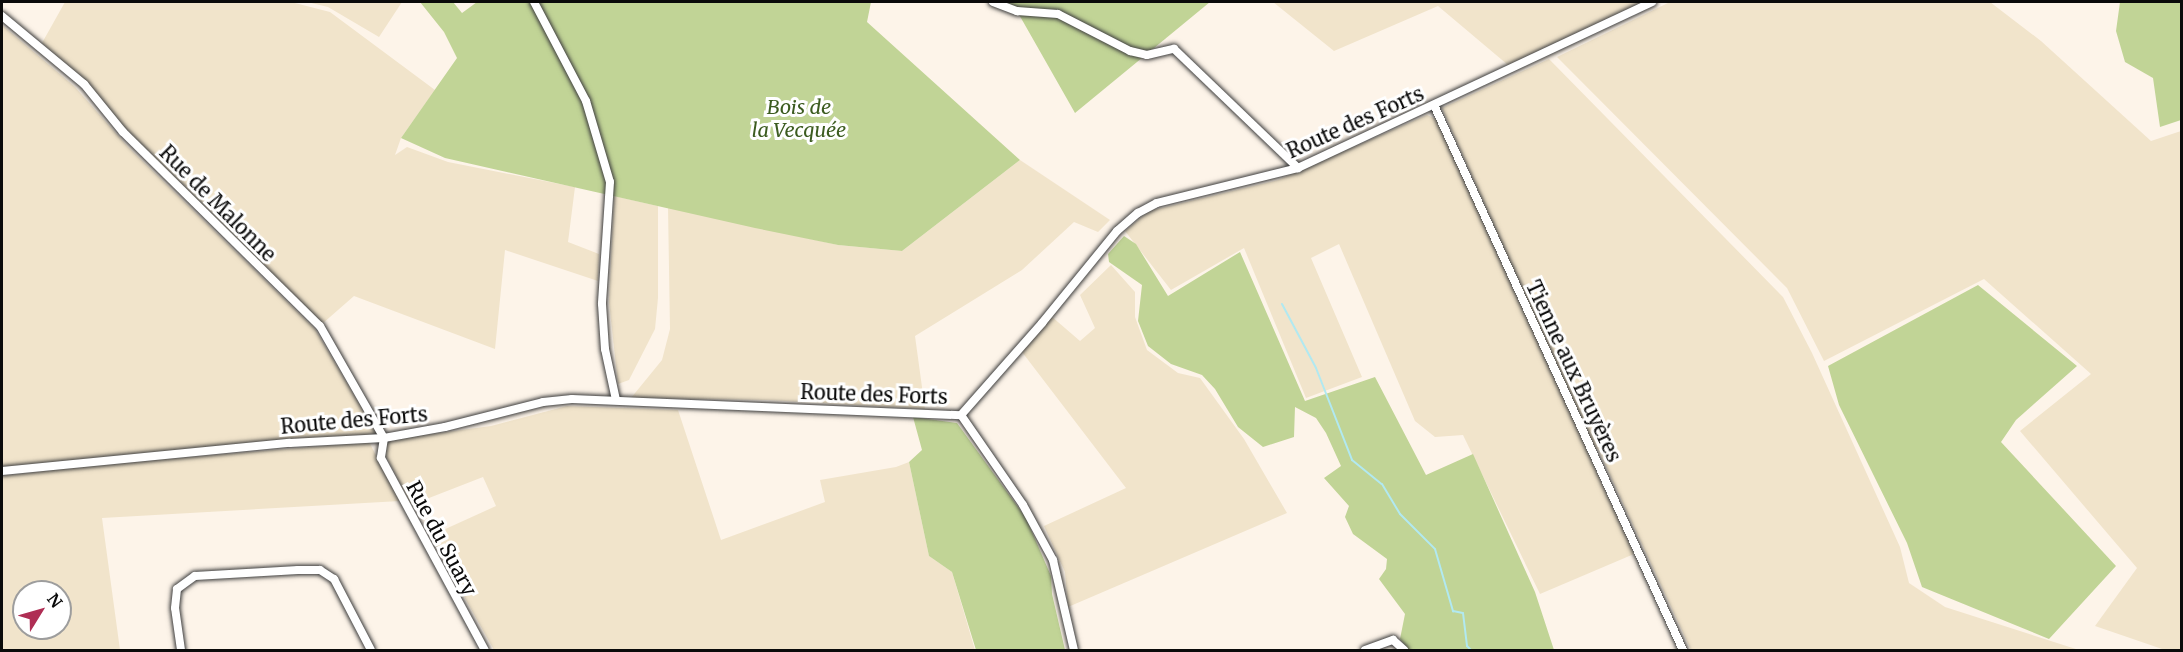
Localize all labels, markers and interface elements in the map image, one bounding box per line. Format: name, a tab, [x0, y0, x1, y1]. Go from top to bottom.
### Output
street label: Route des Forts	[1283, 81, 1427, 163]
park label: Bois de la Vecquée	[752, 95, 846, 142]
street label: Rue de Malonne	[155, 140, 281, 266]
street label: Tienne aux Bruyères	[1521, 276, 1627, 466]
street label: Route des Forts	[800, 379, 948, 409]
street label: Route des Forts	[279, 402, 429, 438]
street label: Rue du Suary	[402, 477, 482, 599]
north arrow	[12, 580, 72, 640]
text: N	[43, 589, 67, 611]

